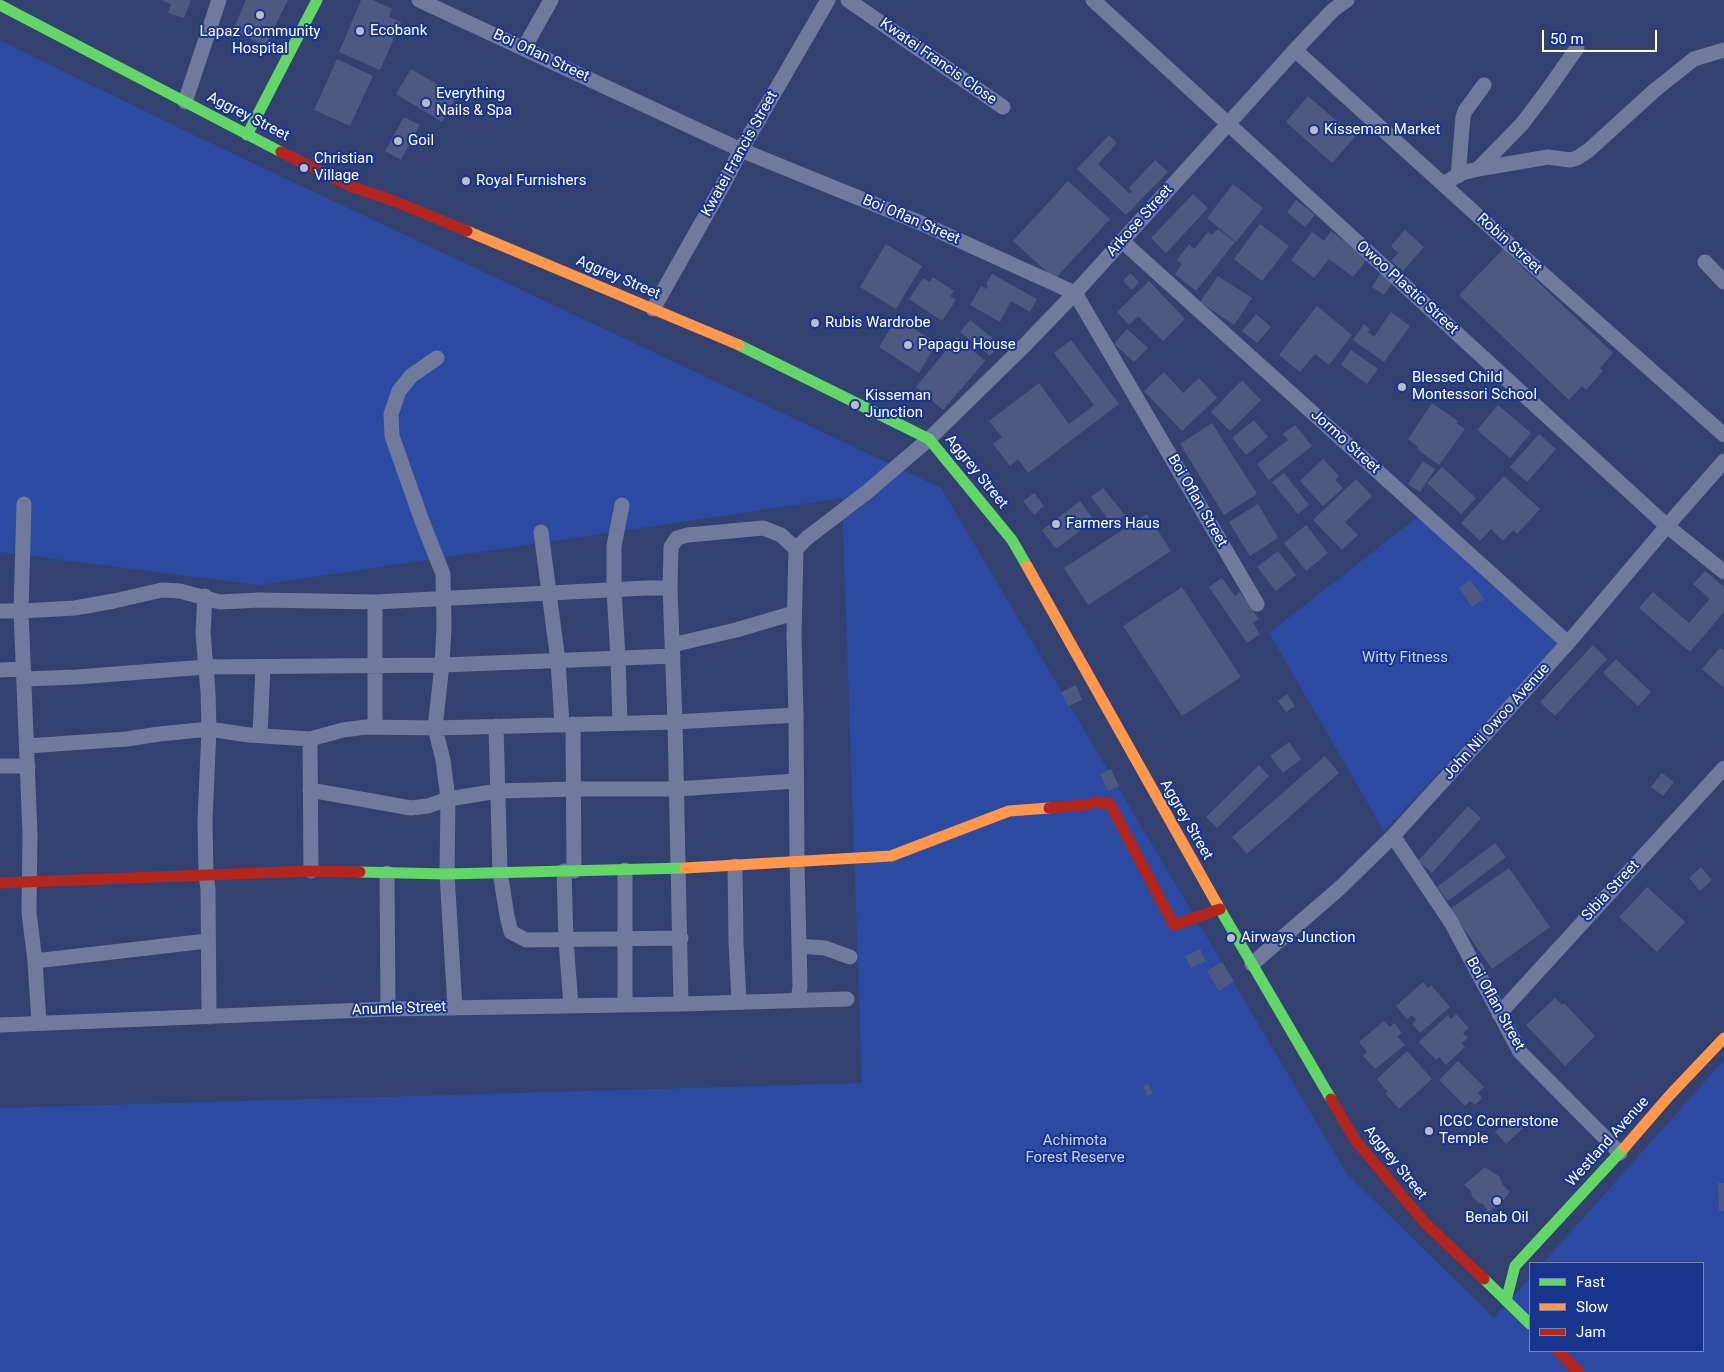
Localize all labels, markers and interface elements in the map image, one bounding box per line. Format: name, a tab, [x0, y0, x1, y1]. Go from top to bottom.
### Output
marker: Lapaz Community Hospital	[254, 9, 266, 21]
street label: Kwatei Francis Close	[876, 15, 1000, 109]
scale bar	[1544, 20, 1659, 52]
place label: Ecobank	[370, 22, 427, 40]
place label: Lapaz Community Hospital	[200, 23, 320, 58]
marker: Ecobank	[354, 25, 366, 37]
street label: Boi Oflan Street	[490, 26, 592, 86]
text: 50 m	[1550, 30, 1584, 48]
place label: Everything Nails & Spa	[436, 85, 512, 120]
street label: Kwatei Francis Street	[698, 88, 782, 220]
street label: Aggrey Street	[204, 89, 292, 145]
marker: Everything Nails & Spa	[420, 97, 432, 109]
place label: Kisseman Market	[1324, 121, 1440, 139]
marker: Kisseman Market	[1308, 124, 1320, 136]
place label: Goil	[408, 132, 434, 150]
marker: Goil	[392, 135, 404, 147]
place label: Christian Village	[314, 150, 373, 185]
marker: Christian Village	[298, 162, 310, 174]
place label: Royal Furnishers	[476, 172, 586, 190]
marker: Royal Furnishers	[460, 175, 472, 187]
street label: Arkose Street	[1103, 182, 1177, 260]
street label: Boi Oflan Street	[860, 191, 962, 249]
street label: Robin Street	[1473, 210, 1545, 278]
street label: Owoo Plastic Street	[1352, 237, 1462, 339]
street label: Aggrey Street	[573, 252, 663, 304]
place label: Rubis Wardrobe	[825, 314, 931, 332]
marker: Rubis Wardrobe	[809, 317, 821, 329]
place label: Papagu House	[918, 336, 1016, 354]
marker: Papagu House	[902, 339, 914, 351]
place label: Blessed Child Montessori School	[1412, 369, 1537, 404]
marker: Blessed Child Montessori School	[1396, 381, 1408, 393]
place label: Kisseman Junction	[865, 387, 931, 422]
marker: Kisseman Junction	[849, 399, 861, 411]
street label: Jormo Street	[1307, 406, 1383, 478]
street label: Aggrey Street	[941, 431, 1011, 513]
street label: Boi Oflan Street	[1163, 452, 1231, 550]
place label: Farmers Haus	[1066, 515, 1160, 533]
marker: Farmers Haus	[1050, 518, 1062, 530]
park label: Witty Fitness	[1362, 649, 1448, 667]
street label: John Nii Owoo Avenue	[1440, 660, 1554, 784]
street label: Aggrey Street	[1156, 777, 1216, 863]
street label: Sibia Street	[1578, 857, 1644, 925]
place label: Airways Junction	[1241, 929, 1356, 947]
marker: Airways Junction	[1225, 932, 1237, 944]
street label: Boi Oflan Street	[1462, 954, 1528, 1054]
street label: Anumle Street	[352, 998, 446, 1020]
street label: Westland Avenue	[1563, 1093, 1653, 1191]
place label: ICGC Cornerstone Temple	[1439, 1113, 1559, 1148]
street label: Aggrey Street	[1360, 1122, 1430, 1204]
marker: ICGC Cornerstone Temple	[1423, 1125, 1435, 1137]
park label: Achimota Forest Reserve	[1025, 1132, 1125, 1167]
marker: Benab Oil	[1491, 1195, 1503, 1207]
place label: Benab Oil	[1465, 1209, 1529, 1227]
legend	[1529, 1262, 1704, 1352]
text: Fast	[1576, 1273, 1605, 1291]
text: Slow	[1576, 1298, 1608, 1316]
text: Jam	[1576, 1323, 1606, 1341]

